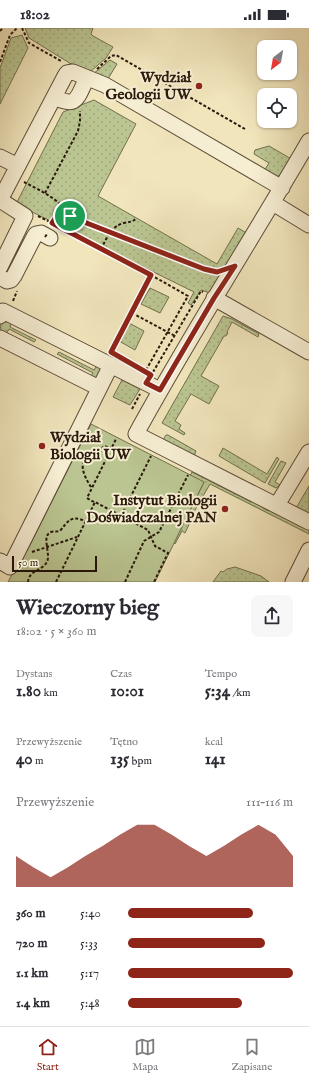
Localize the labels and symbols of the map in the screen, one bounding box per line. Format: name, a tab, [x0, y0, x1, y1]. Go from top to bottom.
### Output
north arrow	[257, 40, 297, 80]
place label: Wydział Geologii UW	[106, 68, 193, 104]
marker: Wydział Geologii UW	[194, 81, 204, 91]
pin	[53, 199, 87, 233]
place label: Wydział Biologii UW	[49, 428, 132, 464]
marker: Wydział Biologii UW	[37, 441, 47, 451]
place label: Instytut Biologii Doświadczalnej PAN	[86, 491, 217, 527]
marker: Instytut Biologii Doświadczalnej PAN	[220, 504, 230, 514]
scale bar	[12, 554, 97, 573]

